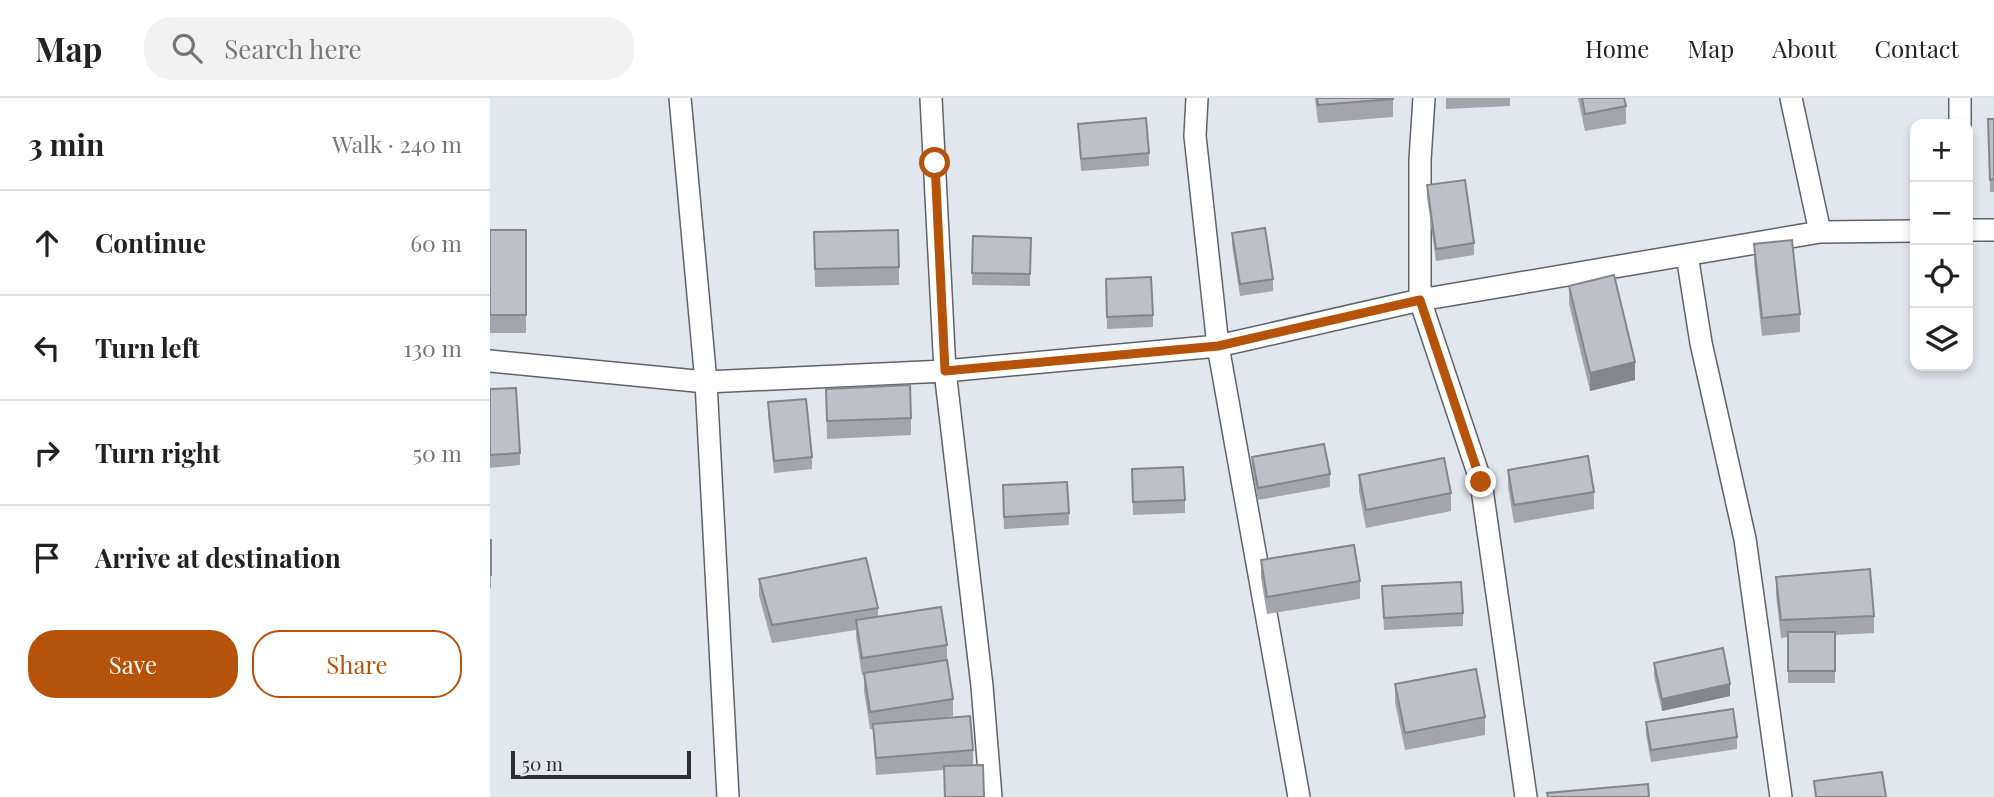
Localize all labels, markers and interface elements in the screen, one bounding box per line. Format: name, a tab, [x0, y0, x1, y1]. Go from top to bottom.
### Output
search box	[144, 17, 634, 80]
text: Map	[35, 26, 102, 70]
icon: search	[168, 29, 206, 67]
text: Search here	[224, 31, 362, 66]
text: Home	[1585, 32, 1649, 64]
text: Map	[1687, 32, 1734, 64]
text: About	[1772, 32, 1836, 64]
text: Contact	[1874, 32, 1959, 64]
map controls	[1910, 119, 1973, 371]
button: +	[1910, 119, 1973, 182]
text: 3 min	[28, 124, 104, 164]
text: Walk · 240 m	[332, 128, 462, 159]
route start	[919, 147, 950, 178]
button: −	[1910, 182, 1973, 245]
icon: ahead	[28, 224, 66, 262]
text: Continue	[95, 225, 206, 260]
text: 60 m	[410, 227, 462, 258]
button: locate	[1910, 245, 1973, 308]
button: layers	[1910, 308, 1973, 371]
icon: left	[28, 329, 66, 367]
text: Turn left	[95, 330, 200, 365]
text: 130 m	[404, 332, 462, 363]
icon: right	[28, 434, 66, 472]
text: Turn right	[95, 435, 221, 470]
text: 50 m	[413, 437, 462, 468]
route end	[1465, 466, 1496, 497]
icon: arrive	[28, 539, 66, 577]
text: Arrive at destination	[95, 540, 341, 575]
button: Save	[28, 630, 238, 698]
button: Share	[252, 630, 462, 698]
scale bar	[511, 748, 691, 780]
text: 50 m	[522, 750, 563, 776]

